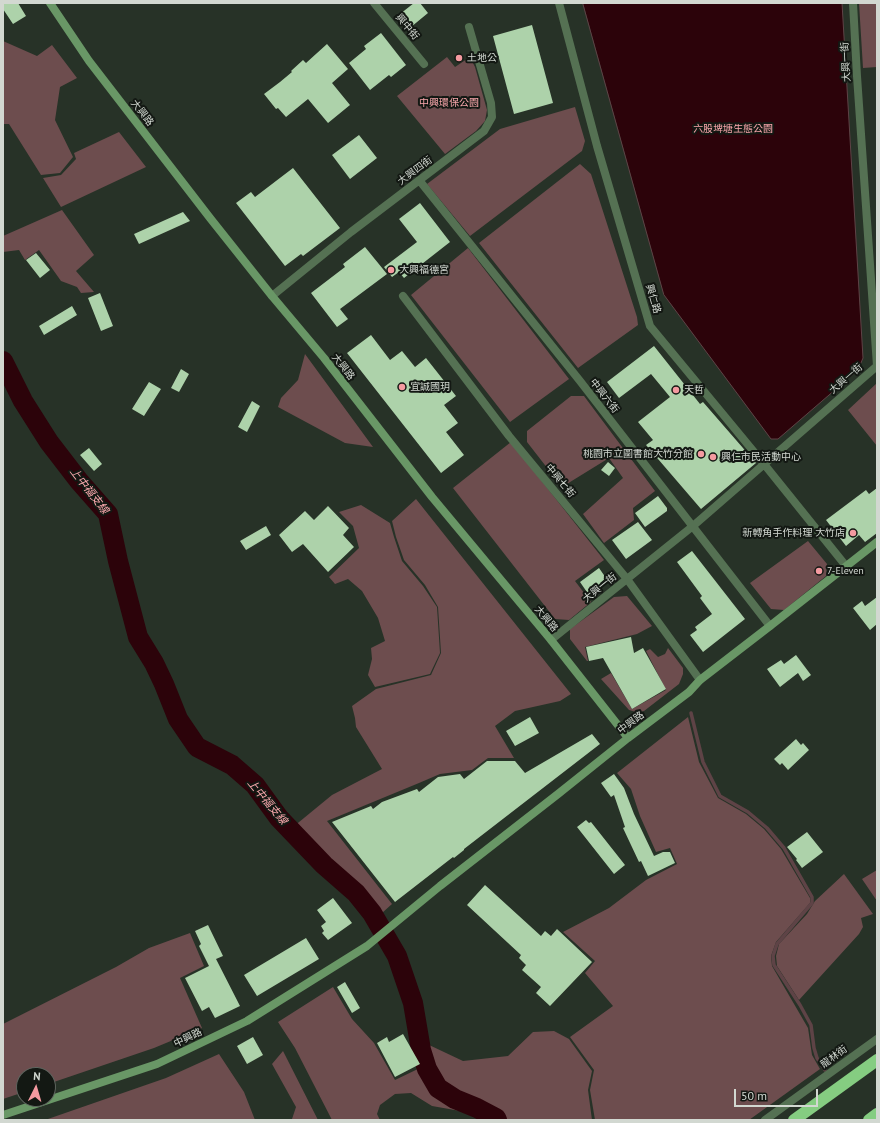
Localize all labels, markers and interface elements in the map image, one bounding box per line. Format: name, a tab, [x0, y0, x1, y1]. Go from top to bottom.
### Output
street label: 興中街	[393, 12, 421, 42]
street label: 大興一街	[839, 42, 853, 82]
place label: 土地公	[467, 52, 497, 64]
marker: 土地公	[454, 53, 464, 63]
street label: 大興路	[128, 97, 156, 129]
park label: 中興環保公園	[419, 97, 479, 109]
park label: 六股埤塘生態公園	[693, 123, 773, 135]
street label: 大興四街	[395, 154, 435, 188]
place label: 大興福德宮	[399, 264, 449, 276]
marker: 大興福德宮	[386, 265, 396, 275]
street label: 興仁路	[643, 283, 663, 315]
street label: 大興路	[329, 351, 357, 383]
street label: 大興一街	[827, 361, 865, 397]
street label: 中興六街	[587, 377, 621, 415]
place label: 宜誠國玥	[410, 381, 450, 393]
marker: 宜誠國玥	[397, 382, 407, 392]
place label: 天哲	[684, 384, 704, 396]
marker: 天哲	[671, 385, 681, 395]
place label: 桃園市立圖書館大竹分館	[583, 448, 693, 460]
marker: 桃園市立圖書館大竹分館	[696, 449, 706, 459]
place label: 興仁市民活動中心	[721, 451, 801, 463]
marker: 興仁市民活動中心	[708, 452, 718, 462]
street label: 中興七街	[543, 462, 577, 500]
water label: 上中福支線	[67, 465, 111, 517]
place label: 新轉角手作料理 大竹店	[742, 527, 845, 539]
marker: 新轉角手作料理 大竹店	[848, 528, 858, 538]
place label: 7-Eleven	[827, 565, 864, 577]
marker: 7-Eleven	[814, 566, 824, 576]
street label: 大興一街	[581, 571, 619, 605]
street label: 大興路	[532, 604, 560, 634]
street label: 中興路	[615, 709, 647, 737]
water label: 上中福支線	[244, 777, 290, 827]
street label: 中興路	[172, 1026, 204, 1050]
street label: 龍林街	[818, 1043, 850, 1071]
north arrow	[16, 1067, 56, 1107]
text: N	[33, 1069, 41, 1083]
scale bar	[736, 1081, 820, 1107]
text: 50 m	[741, 1088, 767, 1103]

